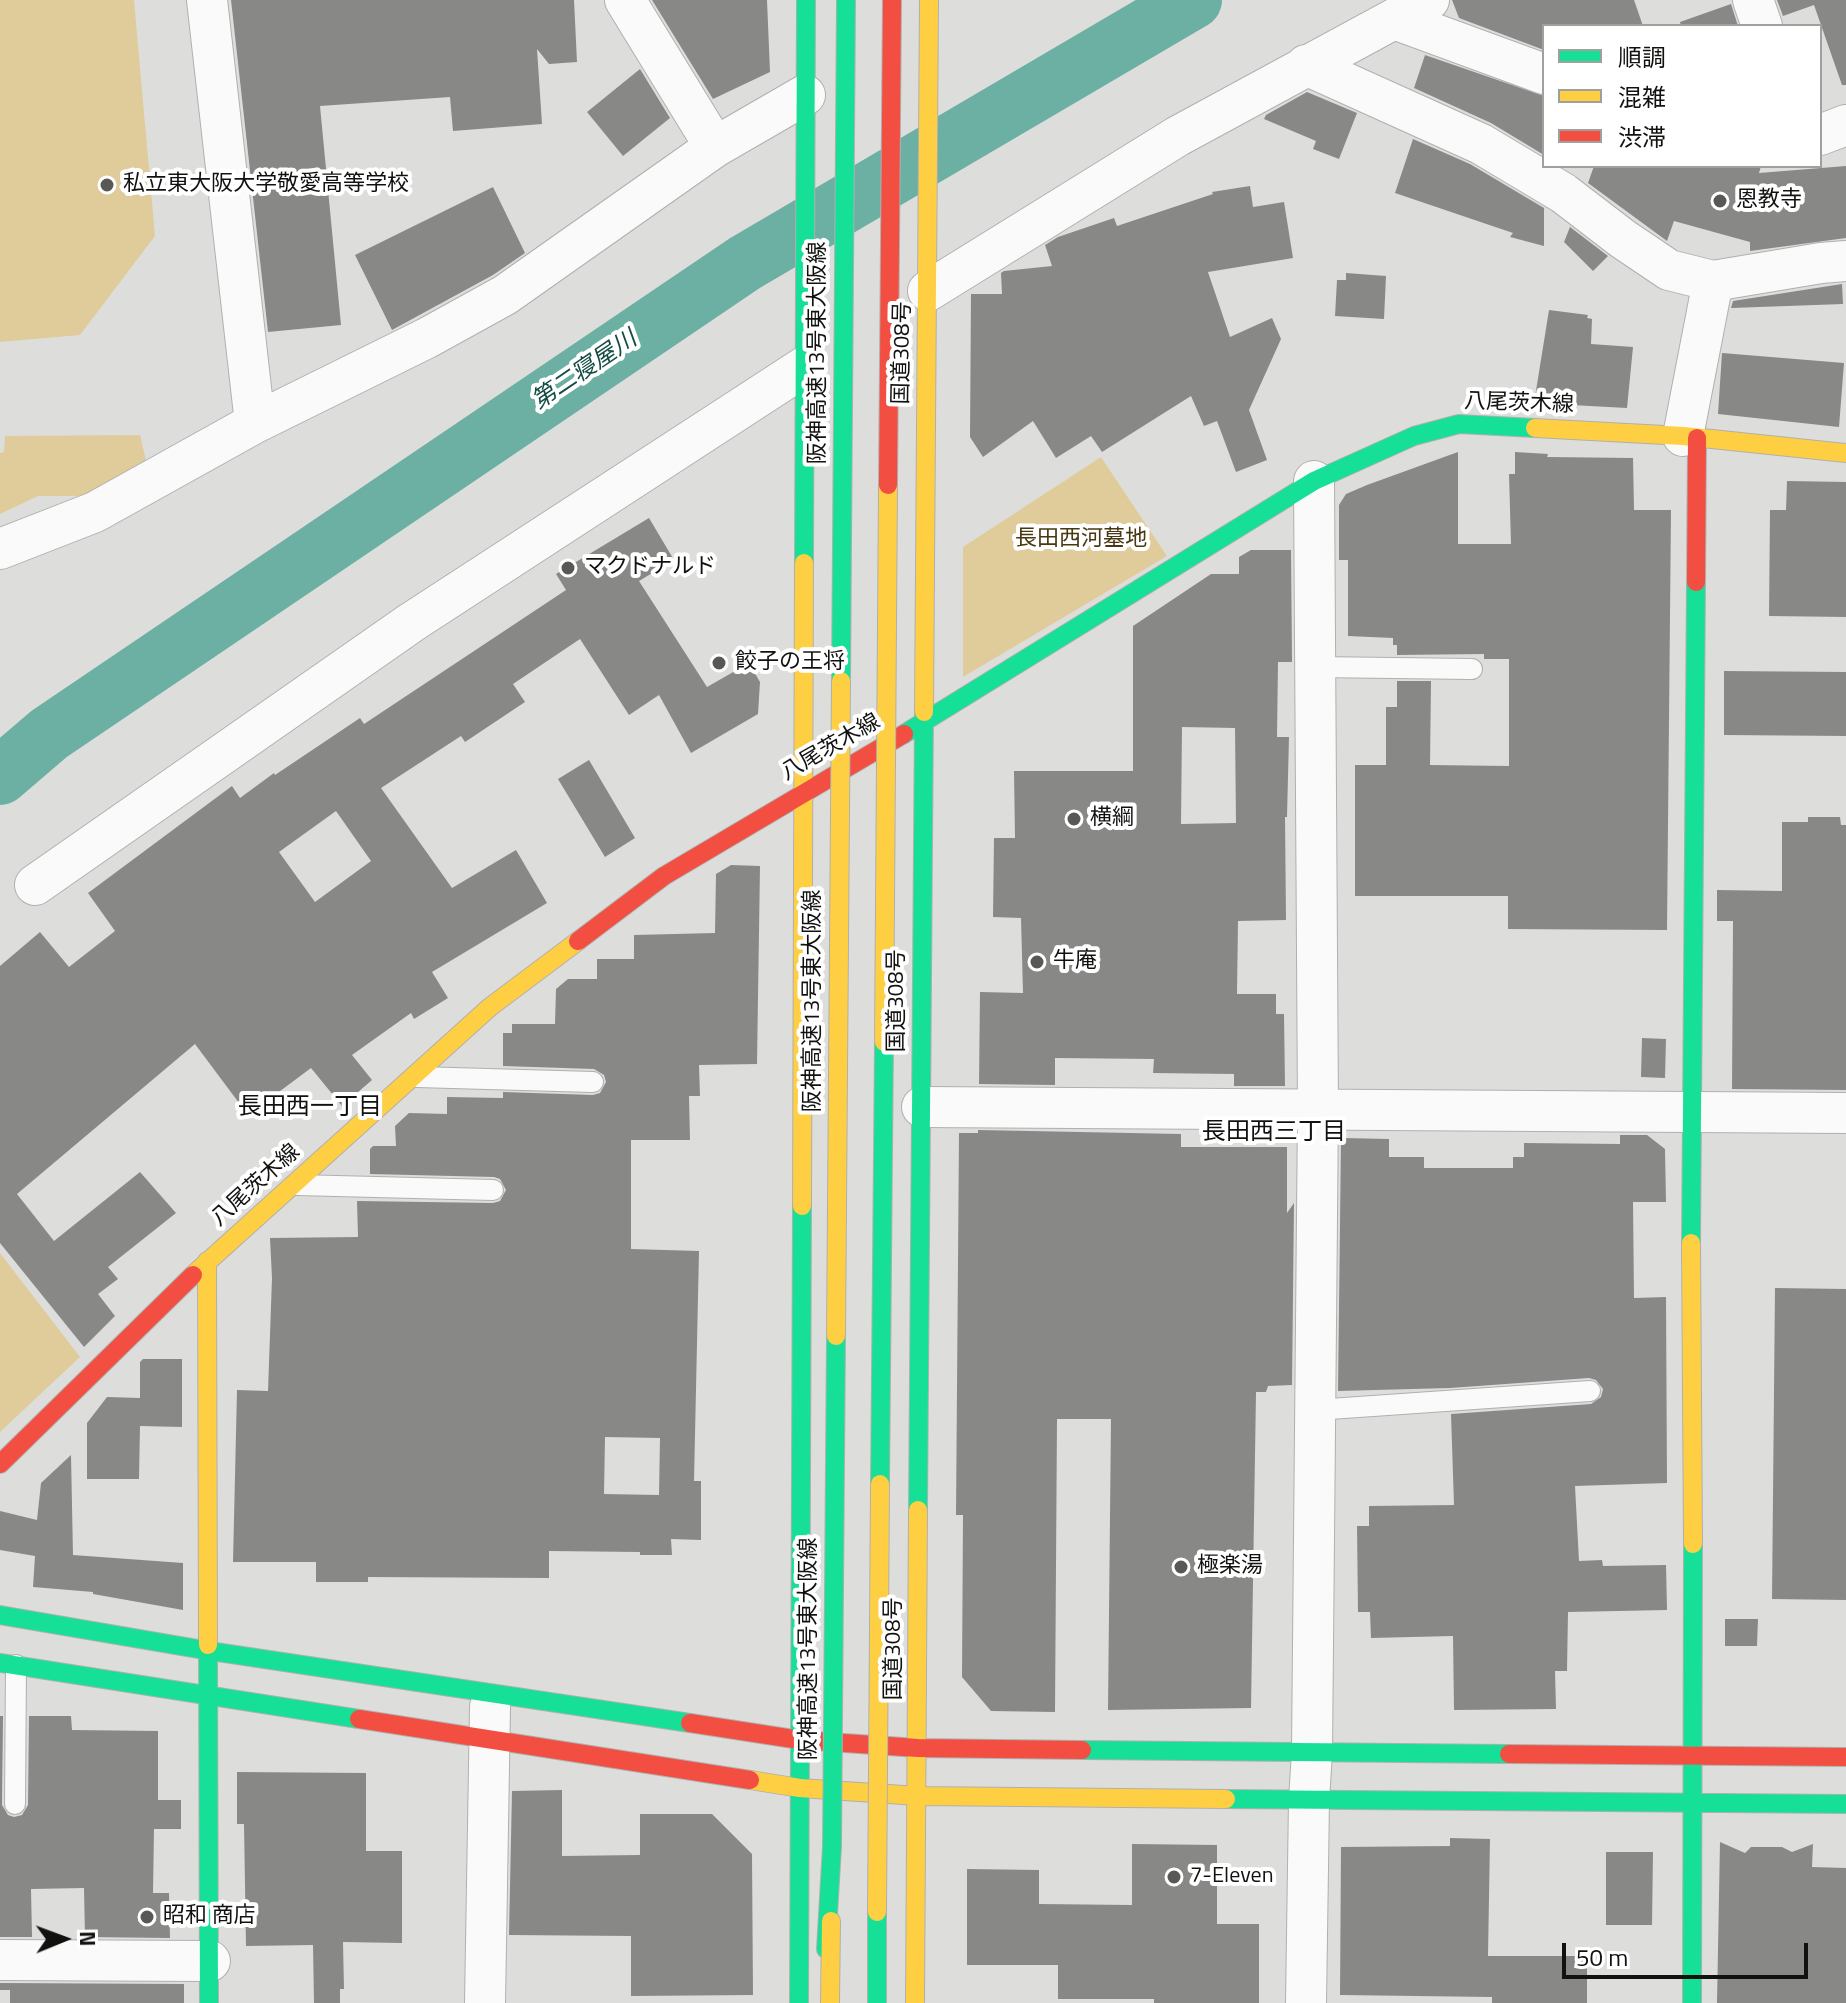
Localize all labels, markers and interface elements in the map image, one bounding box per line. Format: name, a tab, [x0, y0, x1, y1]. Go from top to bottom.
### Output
legend	[1542, 24, 1822, 168]
text: 順調	[1618, 39, 1666, 75]
text: 混雑	[1618, 79, 1666, 115]
text: 渋滞	[1618, 119, 1666, 155]
place label: 私立東大阪大学敬愛高等学校	[123, 172, 409, 198]
marker: 私立東大阪大学敬愛高等学校	[98, 176, 116, 194]
place label: 恩教寺	[1736, 188, 1802, 214]
marker: 恩教寺	[1711, 192, 1729, 210]
street label: 阪神高速13号東大阪線	[806, 242, 832, 464]
street label: 国道308号	[889, 301, 917, 405]
water label: 第二寝屋川	[527, 326, 643, 416]
street label: 八尾茨木線	[1464, 389, 1574, 419]
park label: 長田西河墓地	[1015, 527, 1147, 553]
place label: マクドナルド	[584, 555, 716, 581]
marker: マクドナルド	[559, 559, 577, 577]
place label: 餃子の王将	[735, 650, 845, 676]
marker: 餃子の王将	[710, 654, 728, 672]
street label: 八尾茨木線	[777, 709, 885, 787]
place label: 横綱	[1090, 806, 1134, 832]
marker: 横綱	[1065, 810, 1083, 828]
street label: 阪神高速13号東大阪線	[801, 890, 827, 1112]
place label: 牛庵	[1053, 949, 1097, 975]
street label: 国道308号	[885, 950, 911, 1052]
marker: 牛庵	[1028, 953, 1046, 971]
district label: 長田西一丁目	[238, 1094, 382, 1122]
district label: 長田西三丁目	[1202, 1119, 1346, 1147]
street label: 八尾茨木線	[206, 1139, 306, 1233]
street label: 阪神高速13号東大阪線	[797, 1538, 823, 1760]
place label: 極楽湯	[1197, 1554, 1263, 1580]
marker: 極楽湯	[1172, 1558, 1190, 1576]
street label: 国道308号	[882, 1598, 908, 1700]
place label: 7-Eleven	[1190, 1864, 1273, 1890]
marker: 7-Eleven	[1165, 1868, 1183, 1886]
north arrow	[24, 1899, 104, 1979]
place label: 昭和 商店	[163, 1904, 256, 1930]
marker: 昭和 商店	[138, 1908, 156, 1926]
scale bar	[1566, 1927, 1812, 1977]
text: N	[71, 1931, 105, 1947]
text: 50 m	[1576, 1939, 1628, 1975]

